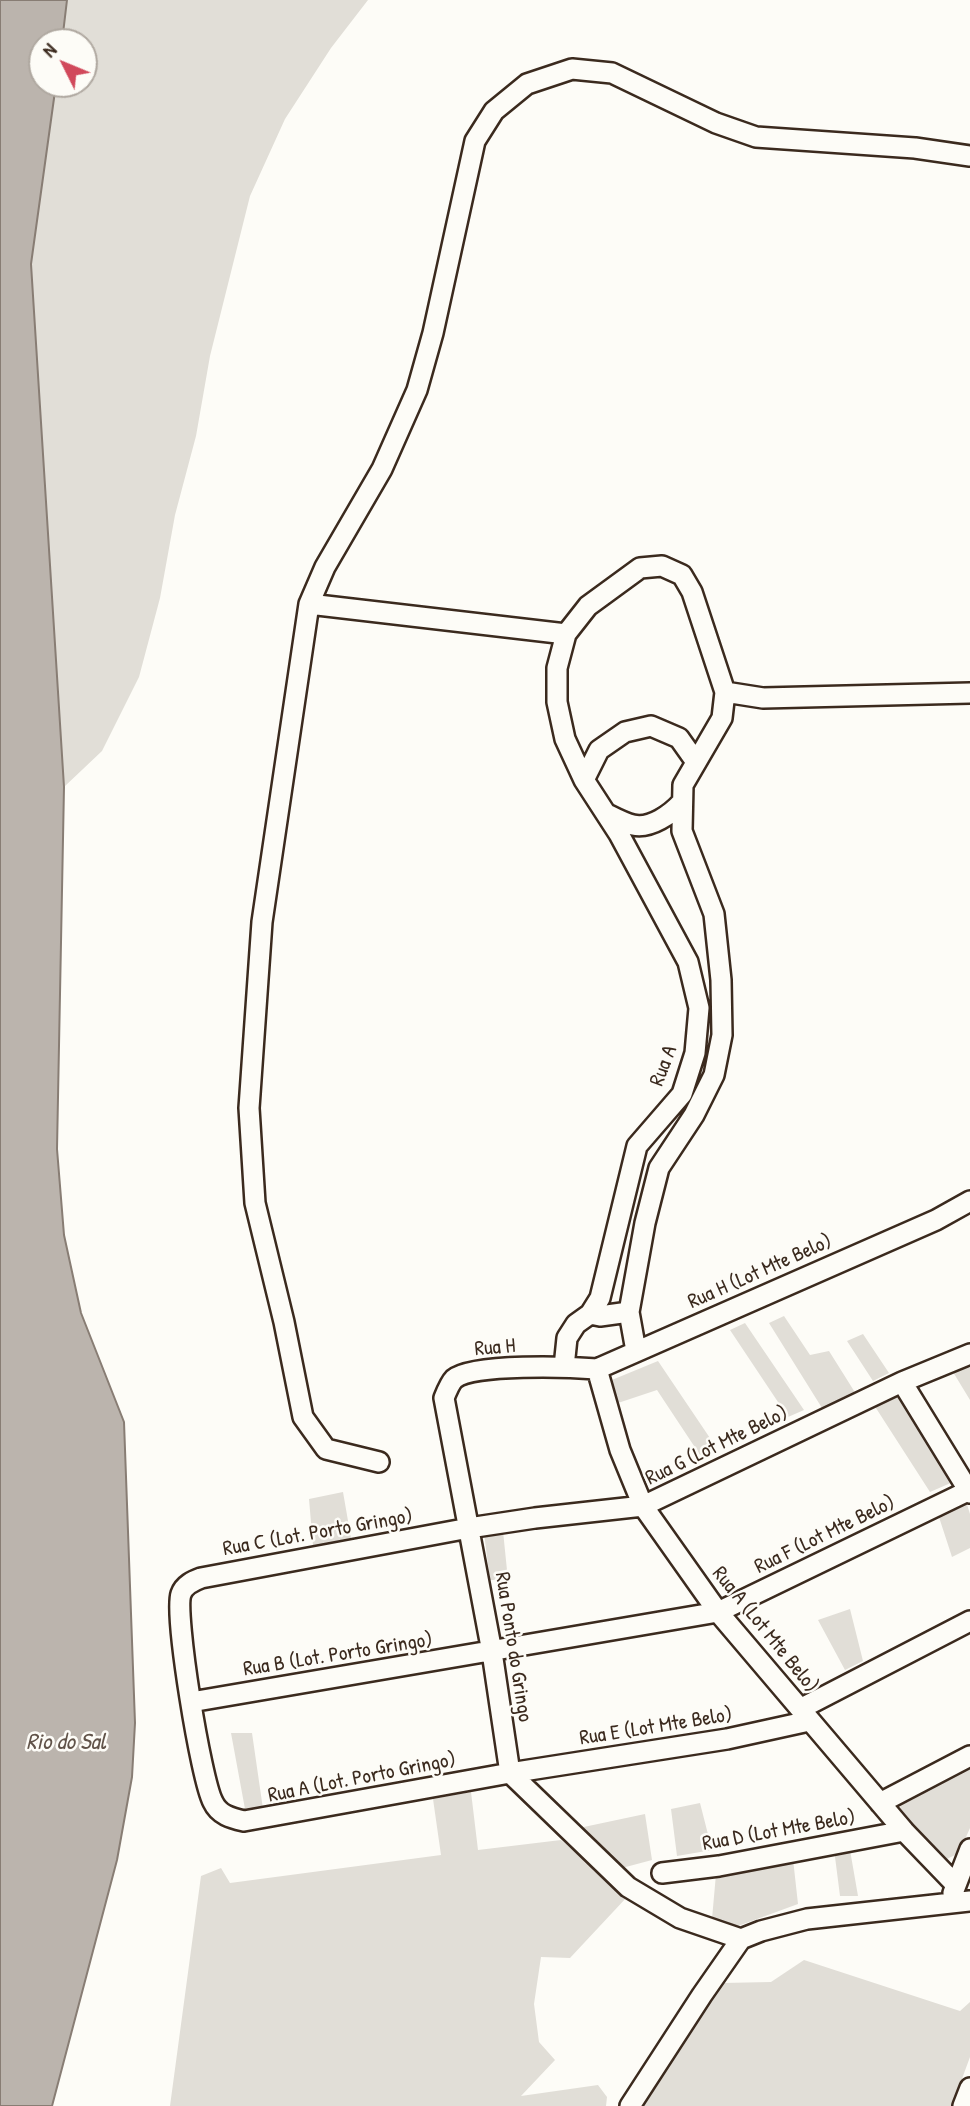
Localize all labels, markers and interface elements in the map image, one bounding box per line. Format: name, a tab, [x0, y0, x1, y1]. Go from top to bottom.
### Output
north arrow	[28, 28, 98, 98]
text: N	[36, 37, 62, 63]
street label: Rua A	[645, 1042, 683, 1090]
street label: Rua H (Lot Mte Belo)	[684, 1229, 836, 1315]
street label: Rua H	[474, 1334, 516, 1362]
street label: Rua G (Lot Mte Belo)	[642, 1401, 792, 1491]
street label: Rua F (Lot Mte Belo)	[751, 1490, 899, 1580]
street label: Rua C (Lot. Porto Gringo)	[221, 1504, 415, 1562]
street label: Rua A (Lot Mte Belo)	[706, 1562, 824, 1698]
street label: Rua Ponto do Gringo	[489, 1570, 537, 1724]
street label: Rua B (Lot. Porto Gringo)	[242, 1628, 434, 1682]
street label: Rua E (Lot Mte Belo)	[578, 1703, 734, 1751]
water label: Rio do Sal	[26, 1729, 106, 1757]
street label: Rua A (Lot. Porto Gringo)	[266, 1747, 458, 1809]
street label: Rua D (Lot Mte Belo)	[701, 1805, 857, 1857]

